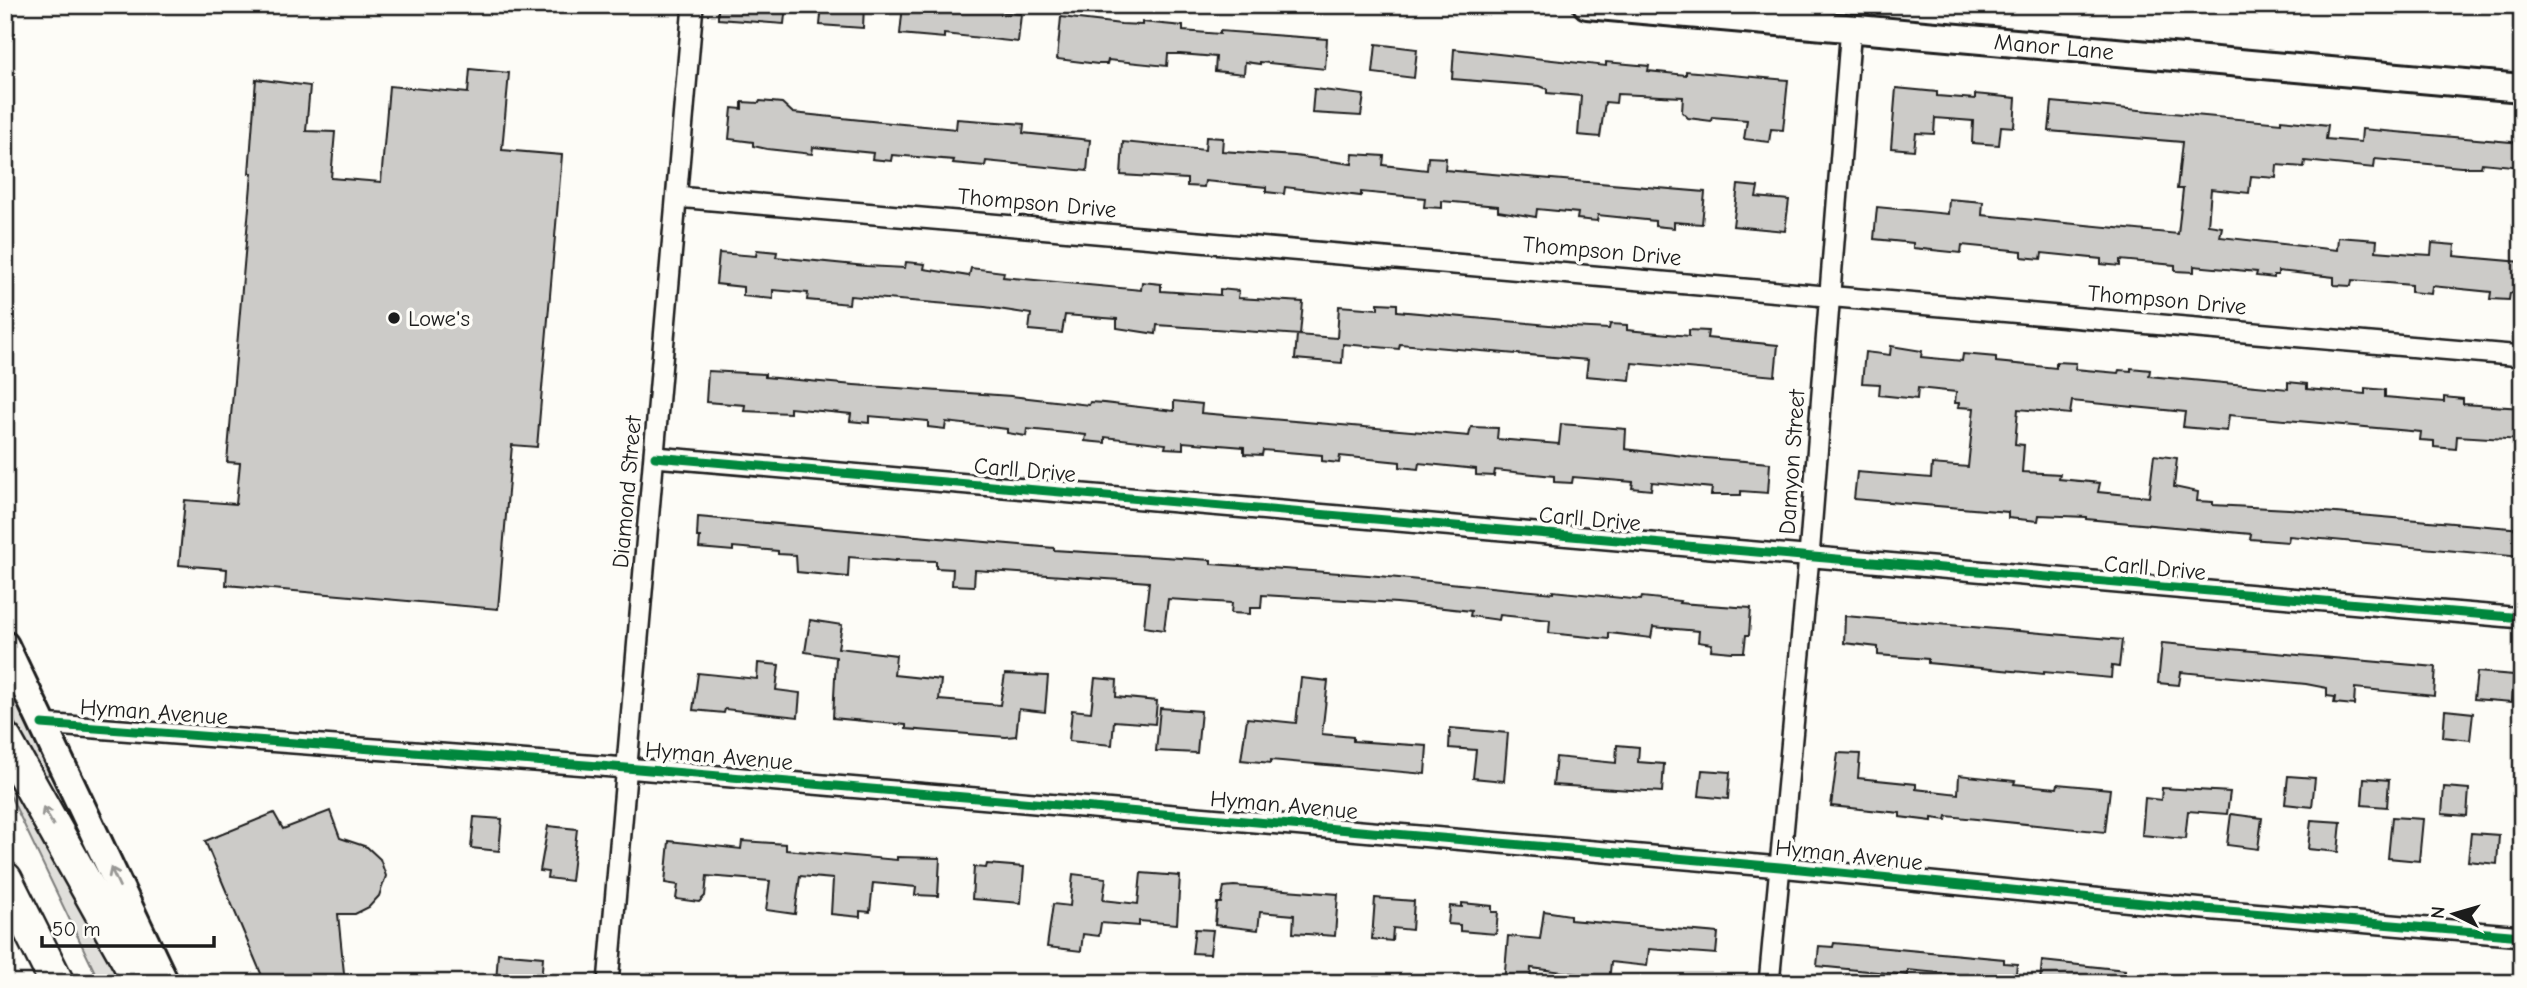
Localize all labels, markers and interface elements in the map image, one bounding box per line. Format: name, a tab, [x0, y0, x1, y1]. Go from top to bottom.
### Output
street label: Manor Lane	[1993, 28, 2115, 65]
street label: Thompson Drive	[957, 183, 1117, 223]
street label: Thompson Drive	[1522, 231, 1682, 271]
street label: Thompson Drive	[2087, 280, 2247, 320]
place label: Lowe's	[408, 305, 470, 332]
marker: Lowe's	[386, 310, 402, 326]
street label: Damyon Street	[1773, 387, 1811, 535]
street label: Diamond Street	[607, 413, 647, 569]
street label: Carll Drive	[973, 452, 1077, 488]
street label: Carll Drive	[1538, 501, 1642, 537]
street label: Carll Drive	[2103, 550, 2207, 586]
street label: Hyman Avenue	[79, 693, 229, 731]
street label: Hyman Avenue	[644, 736, 794, 776]
street label: Hyman Avenue	[1209, 785, 1359, 825]
one-way arrow	[41, 807, 55, 827]
street label: Hyman Avenue	[1774, 834, 1924, 876]
one-way arrow	[108, 867, 121, 888]
north arrow	[2418, 880, 2488, 950]
scale bar	[42, 904, 214, 948]
text: N	[2427, 905, 2450, 920]
text: 50 m	[52, 917, 101, 941]

